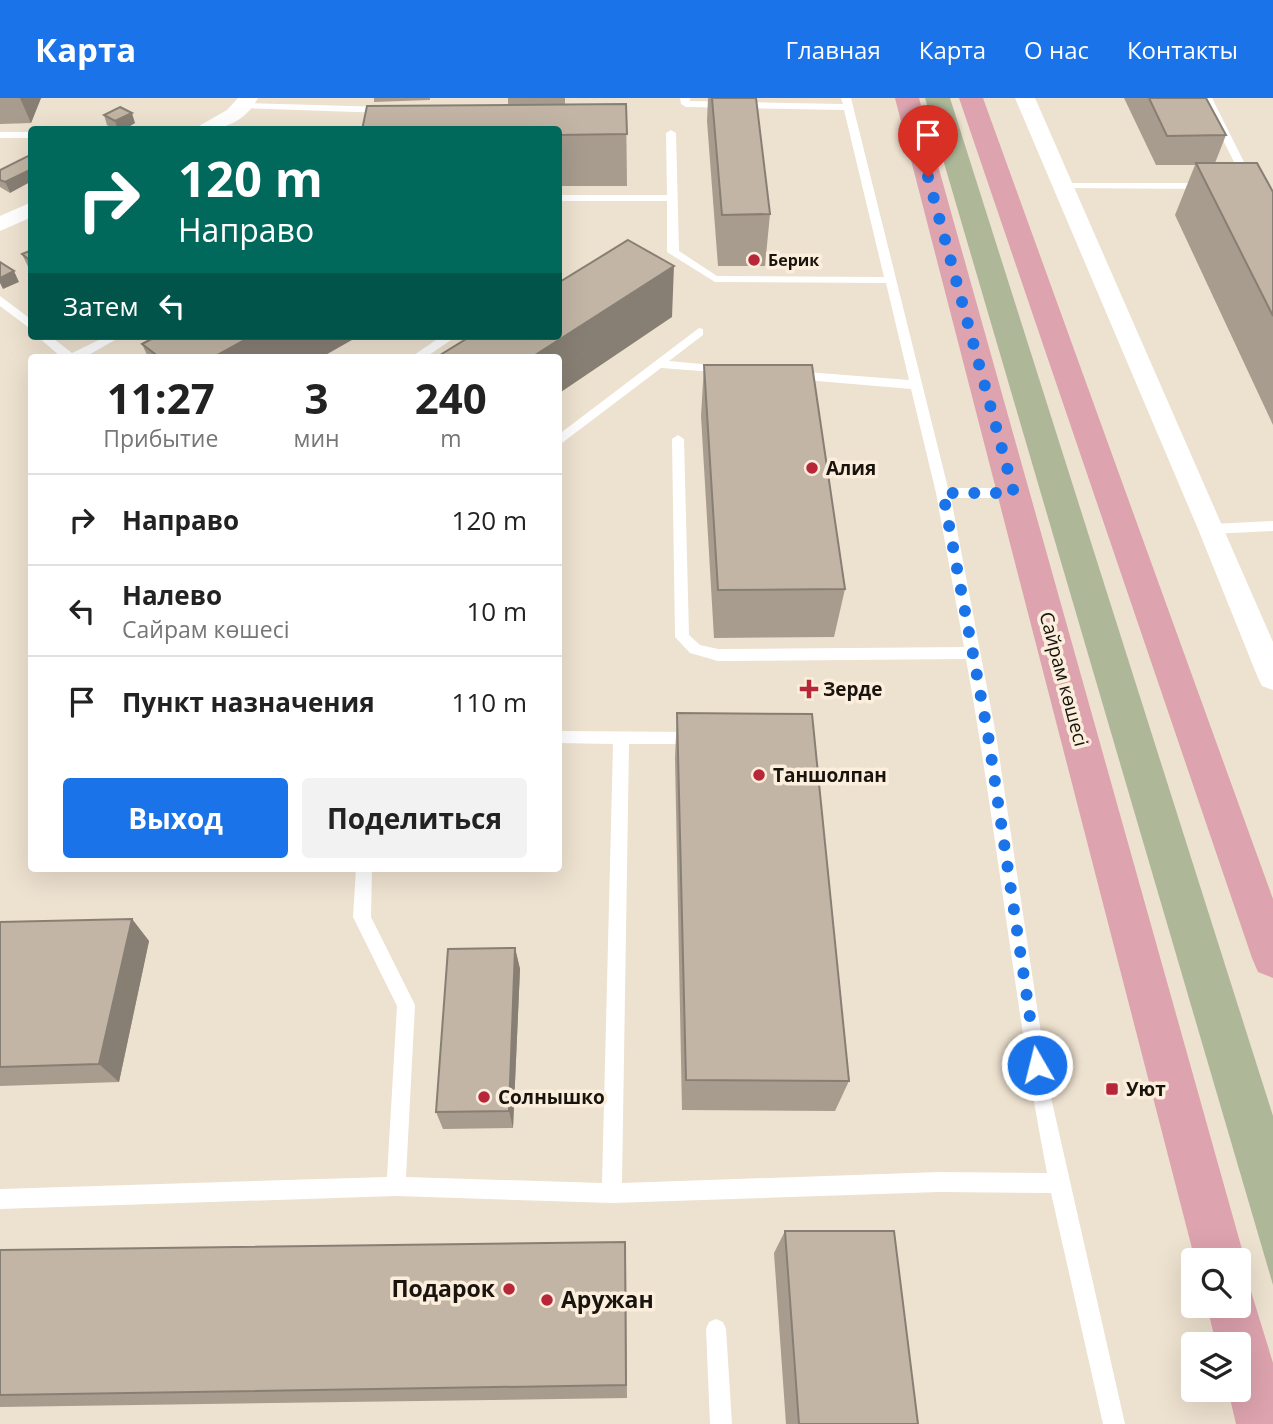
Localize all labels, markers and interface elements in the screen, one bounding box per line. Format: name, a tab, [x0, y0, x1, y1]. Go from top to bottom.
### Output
text: Карта	[35, 27, 136, 72]
text: Главная	[786, 33, 881, 66]
text: Карта	[919, 33, 986, 66]
text: О нас	[1024, 33, 1089, 66]
text: Контакты	[1127, 33, 1238, 66]
pin	[898, 105, 958, 177]
icon: arrive	[909, 116, 947, 154]
text: 120 m	[178, 145, 323, 211]
icon: right	[63, 154, 154, 245]
text: Направо	[178, 208, 314, 251]
place label: Берик	[768, 249, 819, 271]
marker: Берик	[746, 252, 762, 268]
icon: left	[153, 287, 191, 325]
text: Затем	[63, 288, 139, 324]
text: 11:27	[107, 369, 215, 426]
text: 3	[305, 369, 329, 426]
text: 240	[415, 369, 487, 426]
text: Прибытие	[103, 422, 218, 454]
text: мин	[294, 422, 340, 454]
text: m	[440, 422, 461, 454]
place label: Алия	[826, 455, 876, 481]
marker: Алия	[804, 460, 820, 476]
icon: right	[63, 501, 101, 539]
text: Направо	[122, 502, 239, 538]
text: 120 m	[452, 502, 527, 538]
text: Налево	[122, 577, 222, 613]
icon: left	[63, 592, 101, 630]
text: 10 m	[466, 593, 527, 629]
street label: Сайрам көшесі	[1034, 609, 1094, 749]
text: Сайрам көшесі	[122, 613, 290, 645]
place label: Зерде	[823, 676, 882, 702]
marker: Зерде	[801, 681, 817, 697]
icon: arrive	[63, 683, 101, 721]
text: Пункт назначения	[122, 684, 375, 720]
text: 110 m	[452, 684, 527, 720]
place label: Таншолпан	[773, 762, 887, 788]
marker: Таншолпан	[751, 767, 767, 783]
button: Выход	[63, 778, 288, 858]
button: Поделиться	[302, 778, 527, 858]
position arrow	[1000, 1028, 1074, 1102]
place label: Уют	[1126, 1076, 1166, 1102]
marker: Уют	[1104, 1081, 1120, 1097]
place label: Солнышко	[498, 1084, 605, 1110]
marker: Солнышко	[476, 1089, 492, 1105]
map controls	[1181, 1248, 1251, 1402]
button: search	[1181, 1248, 1251, 1318]
place label: Подарок	[391, 1272, 496, 1304]
marker: Подарок	[501, 1281, 517, 1297]
place label: Аружан	[561, 1283, 654, 1315]
marker: Аружан	[539, 1292, 555, 1308]
button: layers	[1181, 1332, 1251, 1402]

